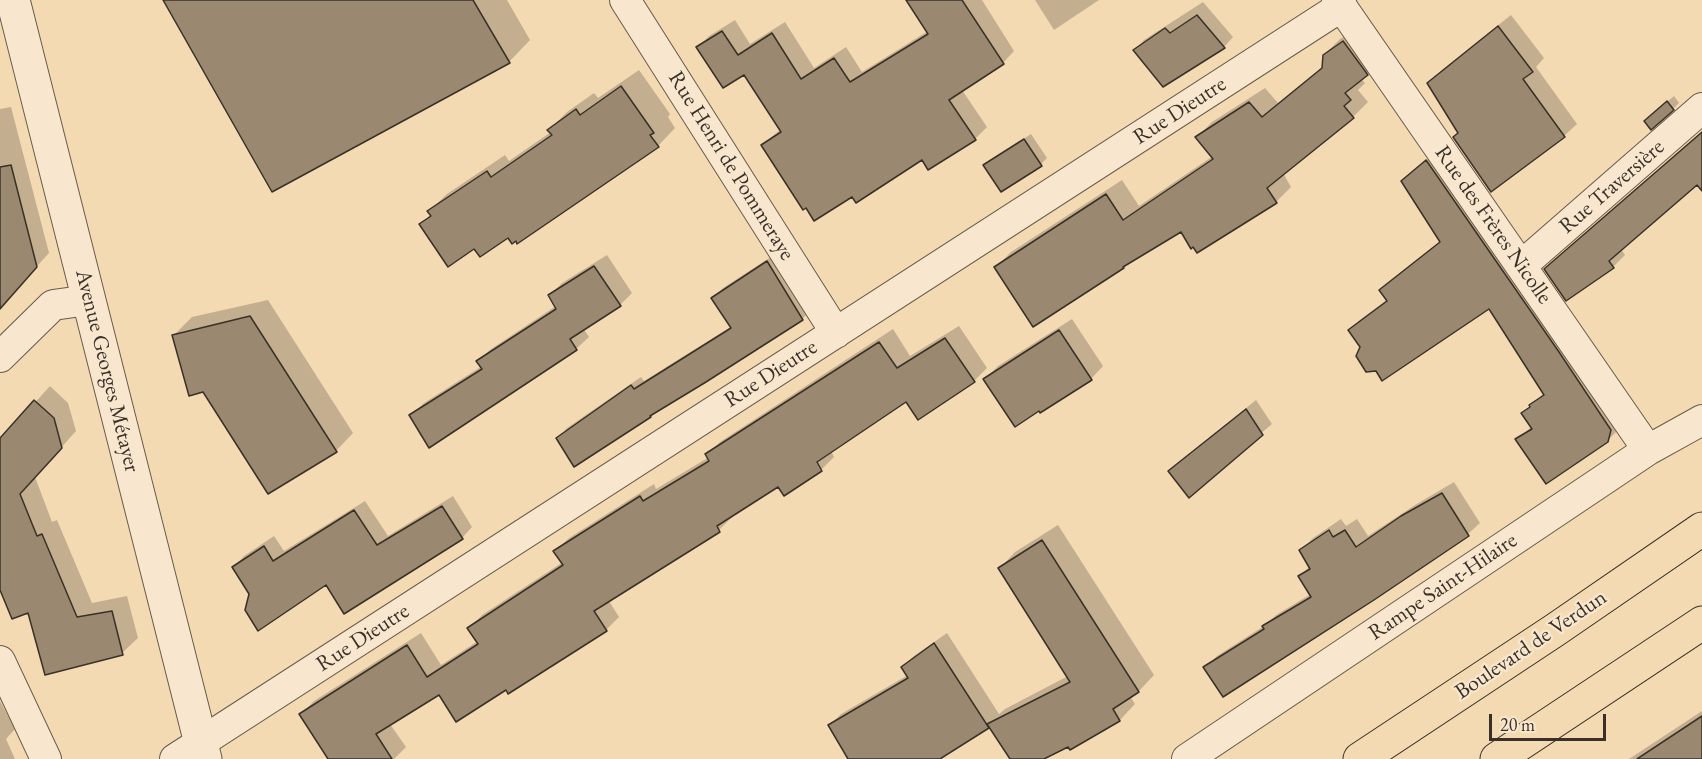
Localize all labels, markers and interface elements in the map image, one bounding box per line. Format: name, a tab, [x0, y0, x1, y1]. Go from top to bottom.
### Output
street label: Rue Henri de Pommeraye	[662, 67, 800, 265]
street label: Rue Dieutre	[1129, 71, 1231, 151]
street label: Rue Traversière	[1554, 134, 1670, 240]
street label: Rue des Frères Nicolle	[1429, 141, 1557, 309]
street label: Avenue Georges Métayer	[69, 267, 145, 475]
street label: Rue Dieutre	[720, 334, 822, 414]
street label: Rampe Saint-Hilaire	[1364, 528, 1522, 646]
street label: Boulevard de Verdun	[1450, 585, 1612, 705]
street label: Rue Dieutre	[312, 598, 414, 678]
scale bar	[1492, 702, 1609, 740]
text: 20 m	[1500, 713, 1535, 736]

